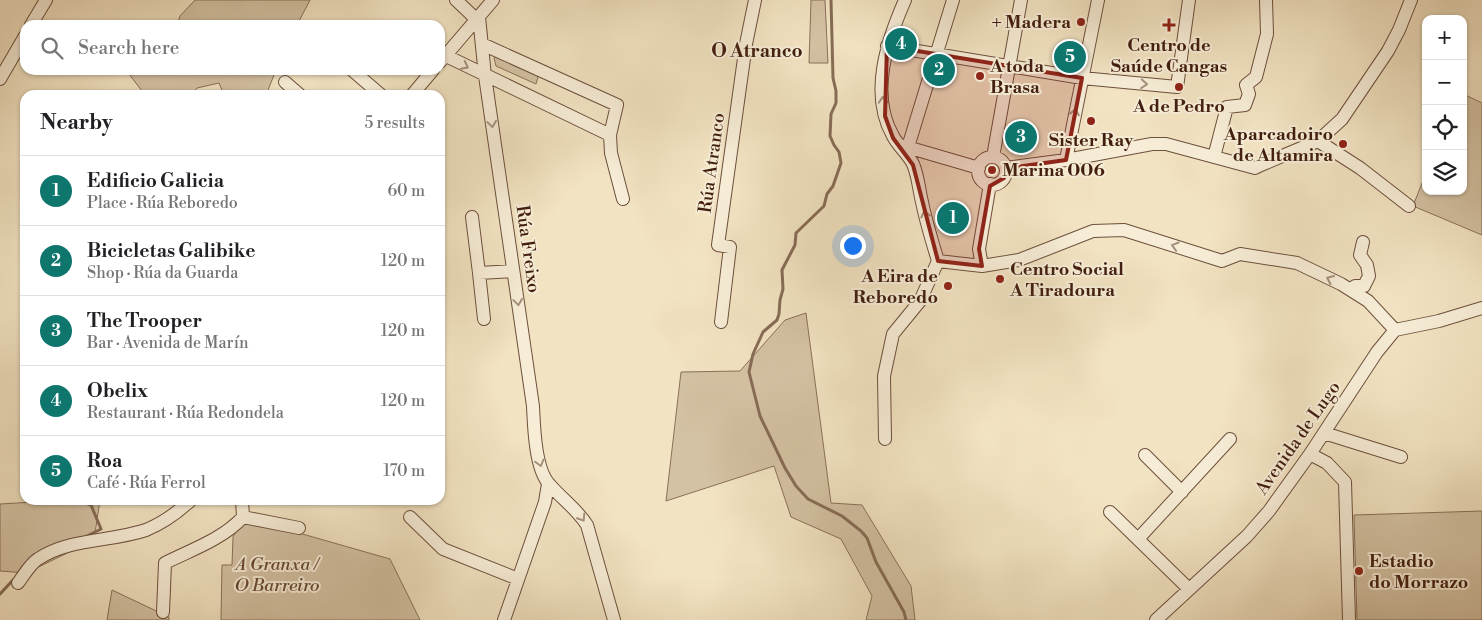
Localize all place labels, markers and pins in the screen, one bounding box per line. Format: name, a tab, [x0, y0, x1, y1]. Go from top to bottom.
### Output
place label: + Madera	[992, 11, 1071, 34]
marker: + Madera	[1075, 16, 1087, 28]
marker: Centro de Saúde Cangas	[1162, 18, 1176, 32]
pin: 4	[885, 25, 917, 63]
place label: Centro de Saúde Cangas	[1111, 34, 1227, 78]
pin: 5	[1054, 38, 1086, 76]
pin: 2	[923, 51, 955, 89]
place label: A toda Brasa	[989, 55, 1044, 99]
marker: A toda Brasa	[974, 70, 986, 82]
marker: A de Pedro	[1173, 81, 1185, 93]
place label: A de Pedro	[1132, 95, 1225, 118]
marker: Sister Ray	[1085, 115, 1097, 127]
pin: 3	[1005, 118, 1037, 156]
place label: Aparcadoiro de Altamira	[1223, 123, 1333, 167]
place label: Sister Ray	[1049, 129, 1134, 152]
marker: Aparcadoiro de Altamira	[1337, 138, 1349, 150]
place label: Marina 006	[1002, 159, 1105, 182]
marker: Marina 006	[986, 164, 998, 176]
pin: 1	[937, 199, 969, 237]
place label: Centro Social A Tiradoura	[1009, 258, 1124, 302]
place label: A Eira de Reboredo	[853, 265, 938, 309]
marker: Centro Social A Tiradoura	[994, 273, 1006, 285]
marker: A Eira de Reboredo	[942, 280, 954, 292]
place label: Estadio do Morrazo	[1369, 550, 1468, 594]
marker: Estadio do Morrazo	[1353, 565, 1365, 577]

